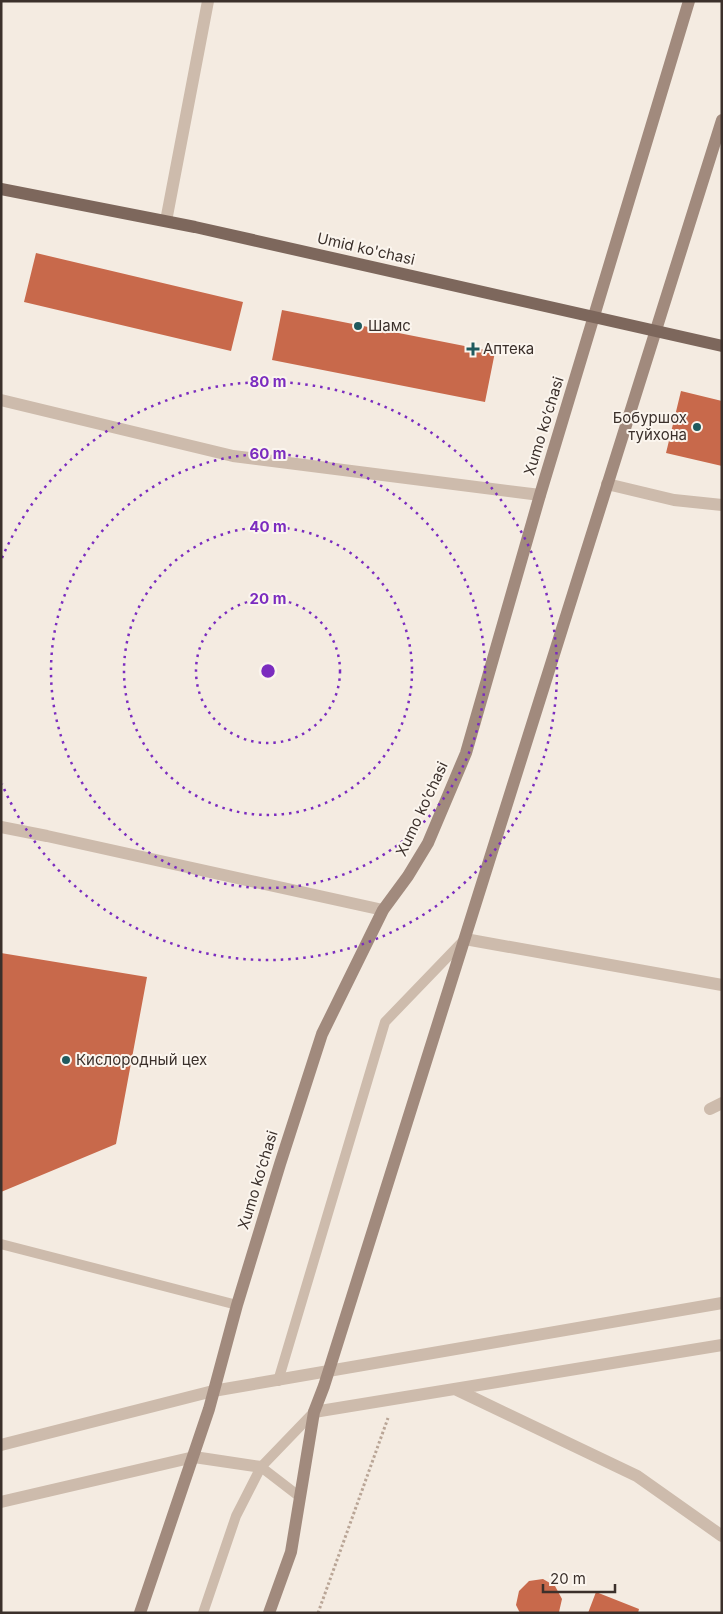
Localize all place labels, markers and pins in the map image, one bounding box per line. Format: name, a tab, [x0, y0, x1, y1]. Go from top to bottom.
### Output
place label: Шамс	[368, 316, 411, 335]
marker: Шамс	[352, 320, 364, 332]
place label: Аптека	[483, 339, 534, 358]
marker: Аптека	[467, 343, 479, 355]
place label: Бобуршох туйхона	[613, 408, 687, 444]
marker: Бобуршох туйхона	[691, 421, 703, 433]
centre of rings	[259, 662, 277, 680]
place label: Кислородный цех	[76, 1050, 207, 1069]
marker: Кислородный цех	[60, 1054, 72, 1066]

